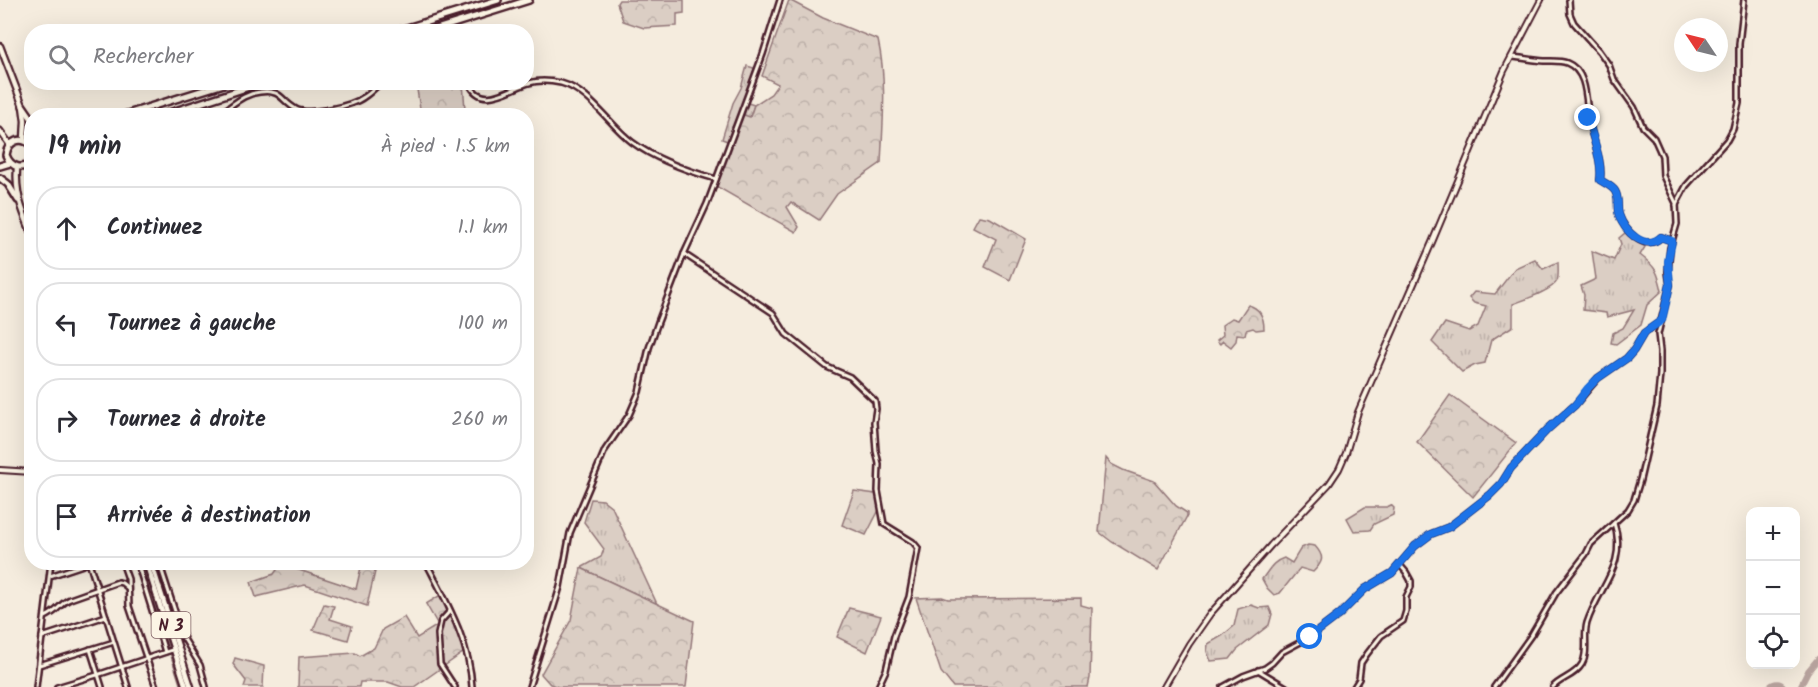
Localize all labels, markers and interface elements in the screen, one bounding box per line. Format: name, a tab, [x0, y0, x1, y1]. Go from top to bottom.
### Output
north arrow	[1674, 18, 1728, 72]
search box	[24, 24, 534, 90]
text: Rechercher	[93, 40, 193, 75]
icon: search	[45, 41, 78, 74]
route end	[1574, 104, 1600, 130]
text: 19 min	[48, 126, 121, 168]
text: À pied · 1.5 km	[381, 131, 510, 163]
text: Continuez	[107, 211, 203, 246]
icon: ahead	[50, 212, 83, 245]
text: 1.1 km	[457, 212, 508, 244]
text: Tournez à gauche	[107, 307, 276, 342]
icon: left	[50, 308, 83, 341]
text: 100 m	[458, 308, 508, 340]
text: Tournez à droite	[107, 403, 266, 438]
icon: right	[50, 404, 83, 437]
text: 260 m	[451, 404, 508, 436]
text: Arrivée à destination	[107, 499, 311, 534]
icon: arrive	[50, 500, 83, 533]
map controls	[1746, 507, 1800, 669]
button: +	[1746, 507, 1800, 561]
button: −	[1746, 561, 1800, 615]
road number: N 3	[152, 612, 190, 638]
button: locate	[1746, 615, 1800, 669]
route start	[1296, 623, 1322, 649]

